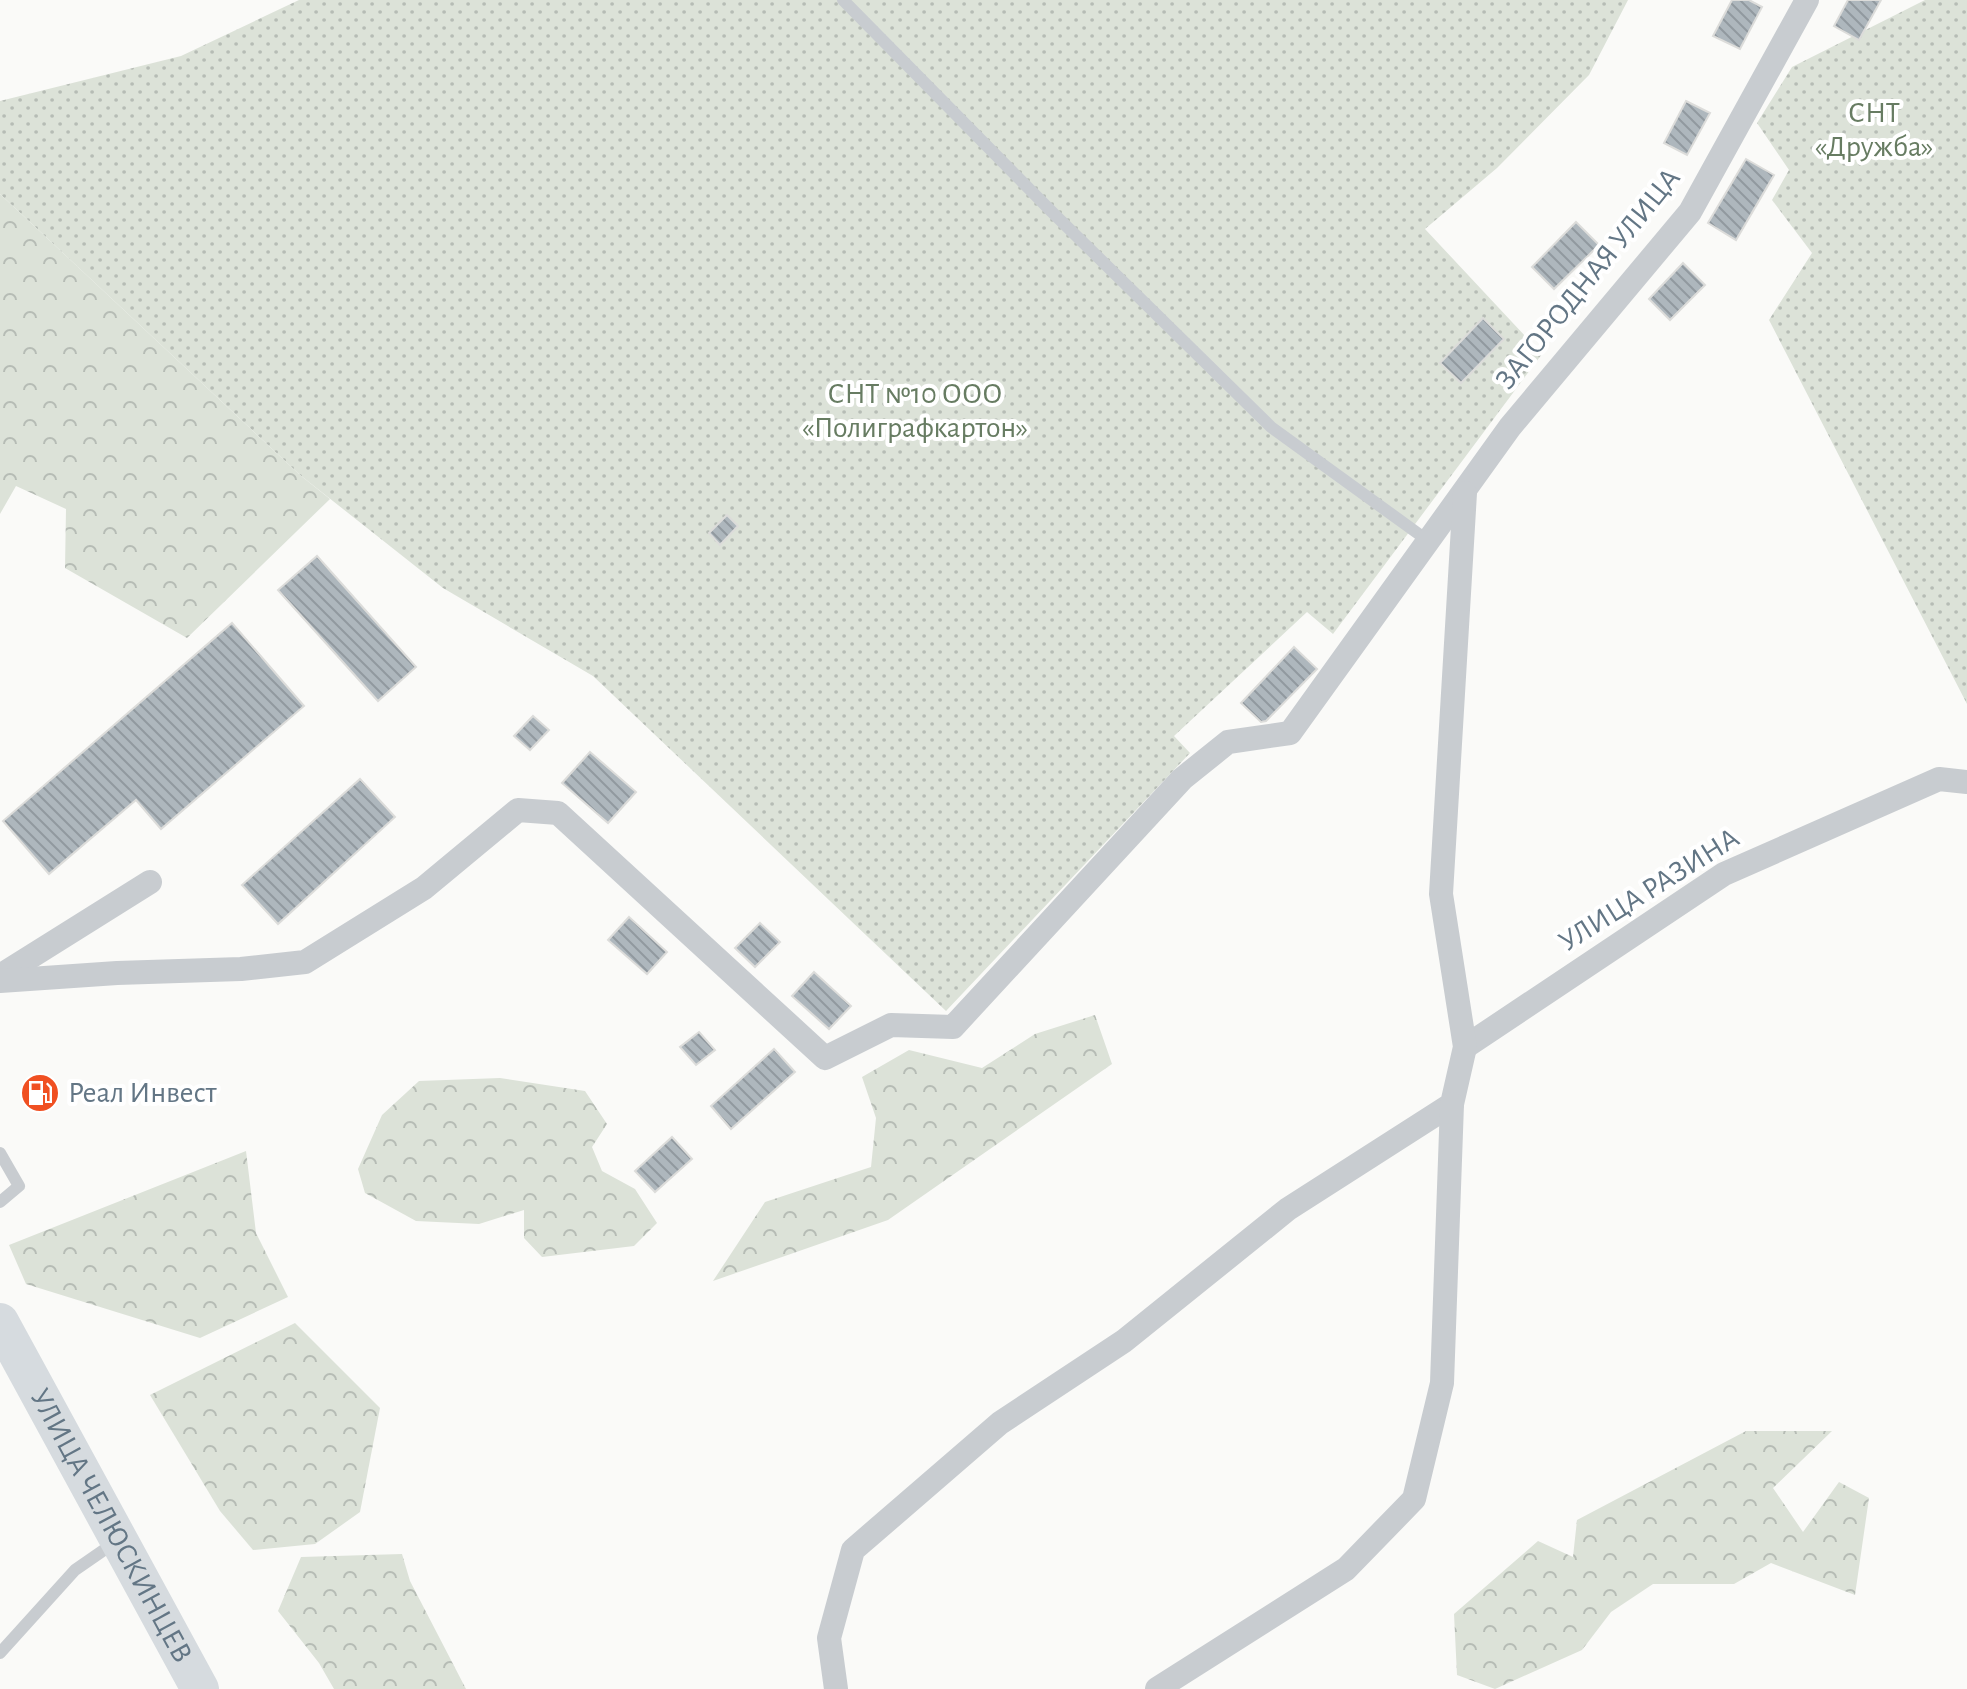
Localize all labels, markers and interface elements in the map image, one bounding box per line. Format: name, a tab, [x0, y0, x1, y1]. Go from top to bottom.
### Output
park label: СНТ «Дружба»	[1815, 98, 1933, 162]
street label: ЗАГОРОДНАЯ УЛИЦА	[1490, 163, 1686, 395]
park label: СНТ №10 ООО «Полиграфкартон»	[802, 379, 1028, 443]
street label: УЛИЦА РАЗИНА	[1554, 823, 1744, 957]
fuel station icon: Реал Инвест	[19, 1072, 61, 1114]
place label: Реал Инвест	[68, 1078, 217, 1108]
street label: УЛИЦА ЧЕЛЮСКИНЦЕВ	[24, 1384, 198, 1668]

